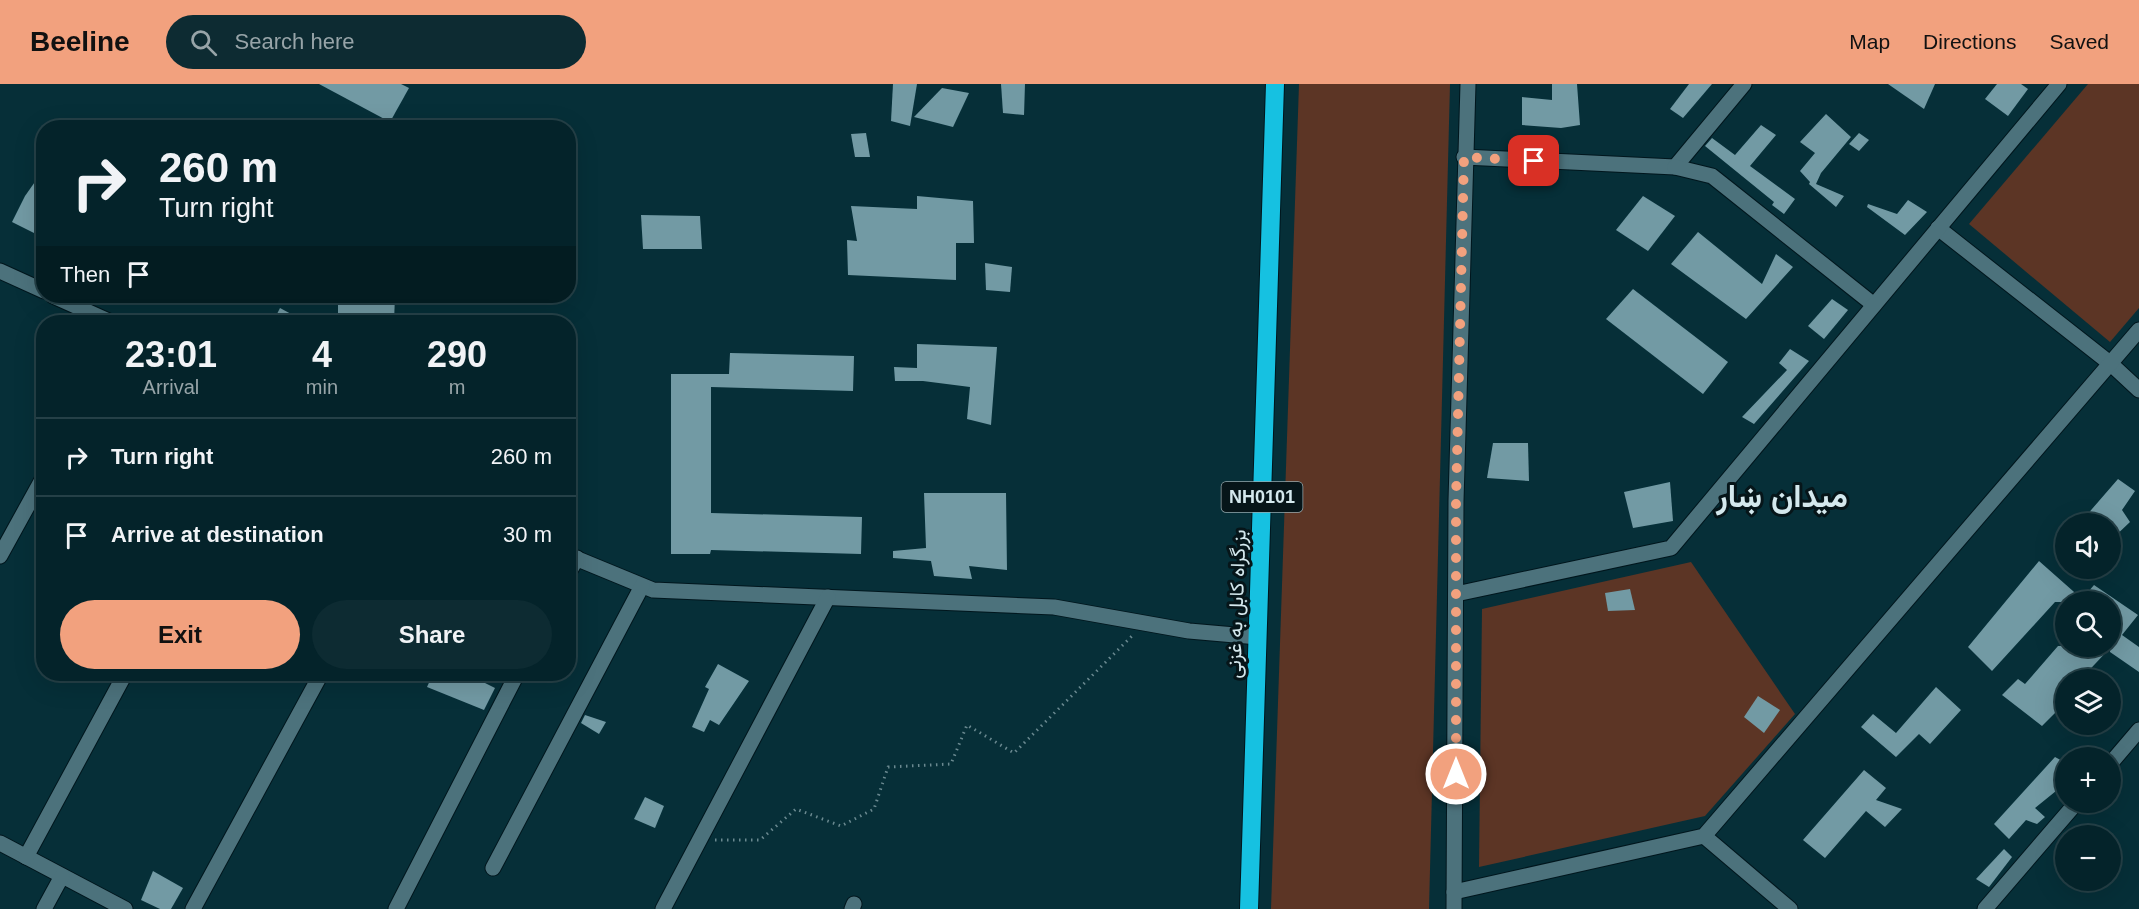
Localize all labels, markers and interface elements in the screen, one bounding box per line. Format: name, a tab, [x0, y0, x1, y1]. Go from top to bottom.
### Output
search box	[166, 15, 586, 69]
text: Beeline	[30, 26, 130, 57]
icon: search	[187, 26, 220, 59]
text: Search here	[235, 29, 354, 54]
text: Map	[1849, 30, 1890, 53]
text: Directions	[1923, 30, 2016, 53]
text: Saved	[2049, 30, 2109, 53]
pin	[1508, 135, 1559, 186]
icon: right	[60, 144, 138, 222]
text: 260 m	[159, 144, 278, 191]
icon: arrive	[1517, 144, 1550, 177]
text: Turn right	[159, 193, 274, 223]
icon: arrive	[122, 258, 155, 291]
text: Then	[60, 262, 110, 287]
text: 23:01	[125, 334, 217, 375]
text: 4	[312, 334, 332, 375]
text: 290	[427, 334, 487, 375]
text: Arrival	[143, 376, 199, 398]
text: min	[306, 376, 338, 398]
text: m	[449, 376, 465, 398]
icon: right	[60, 441, 93, 474]
text: Turn right	[111, 444, 213, 469]
text: 260 m	[491, 444, 552, 469]
district label: میدان ښار	[1715, 478, 1848, 516]
road number: NH0101	[1222, 482, 1302, 512]
map controls	[2055, 513, 2121, 891]
button: sound	[2055, 513, 2121, 579]
icon: arrive	[60, 519, 93, 552]
text: Arrive at destination	[111, 522, 324, 547]
text: 30 m	[503, 522, 552, 547]
street label: بزرگراه کابل به غزنی	[1222, 529, 1252, 679]
button: search	[2055, 591, 2121, 657]
button: Exit	[60, 600, 300, 669]
button: Share	[312, 600, 552, 669]
button: layers	[2055, 669, 2121, 735]
position arrow	[1424, 742, 1488, 806]
button: +	[2055, 747, 2121, 813]
button: −	[2055, 825, 2121, 891]

